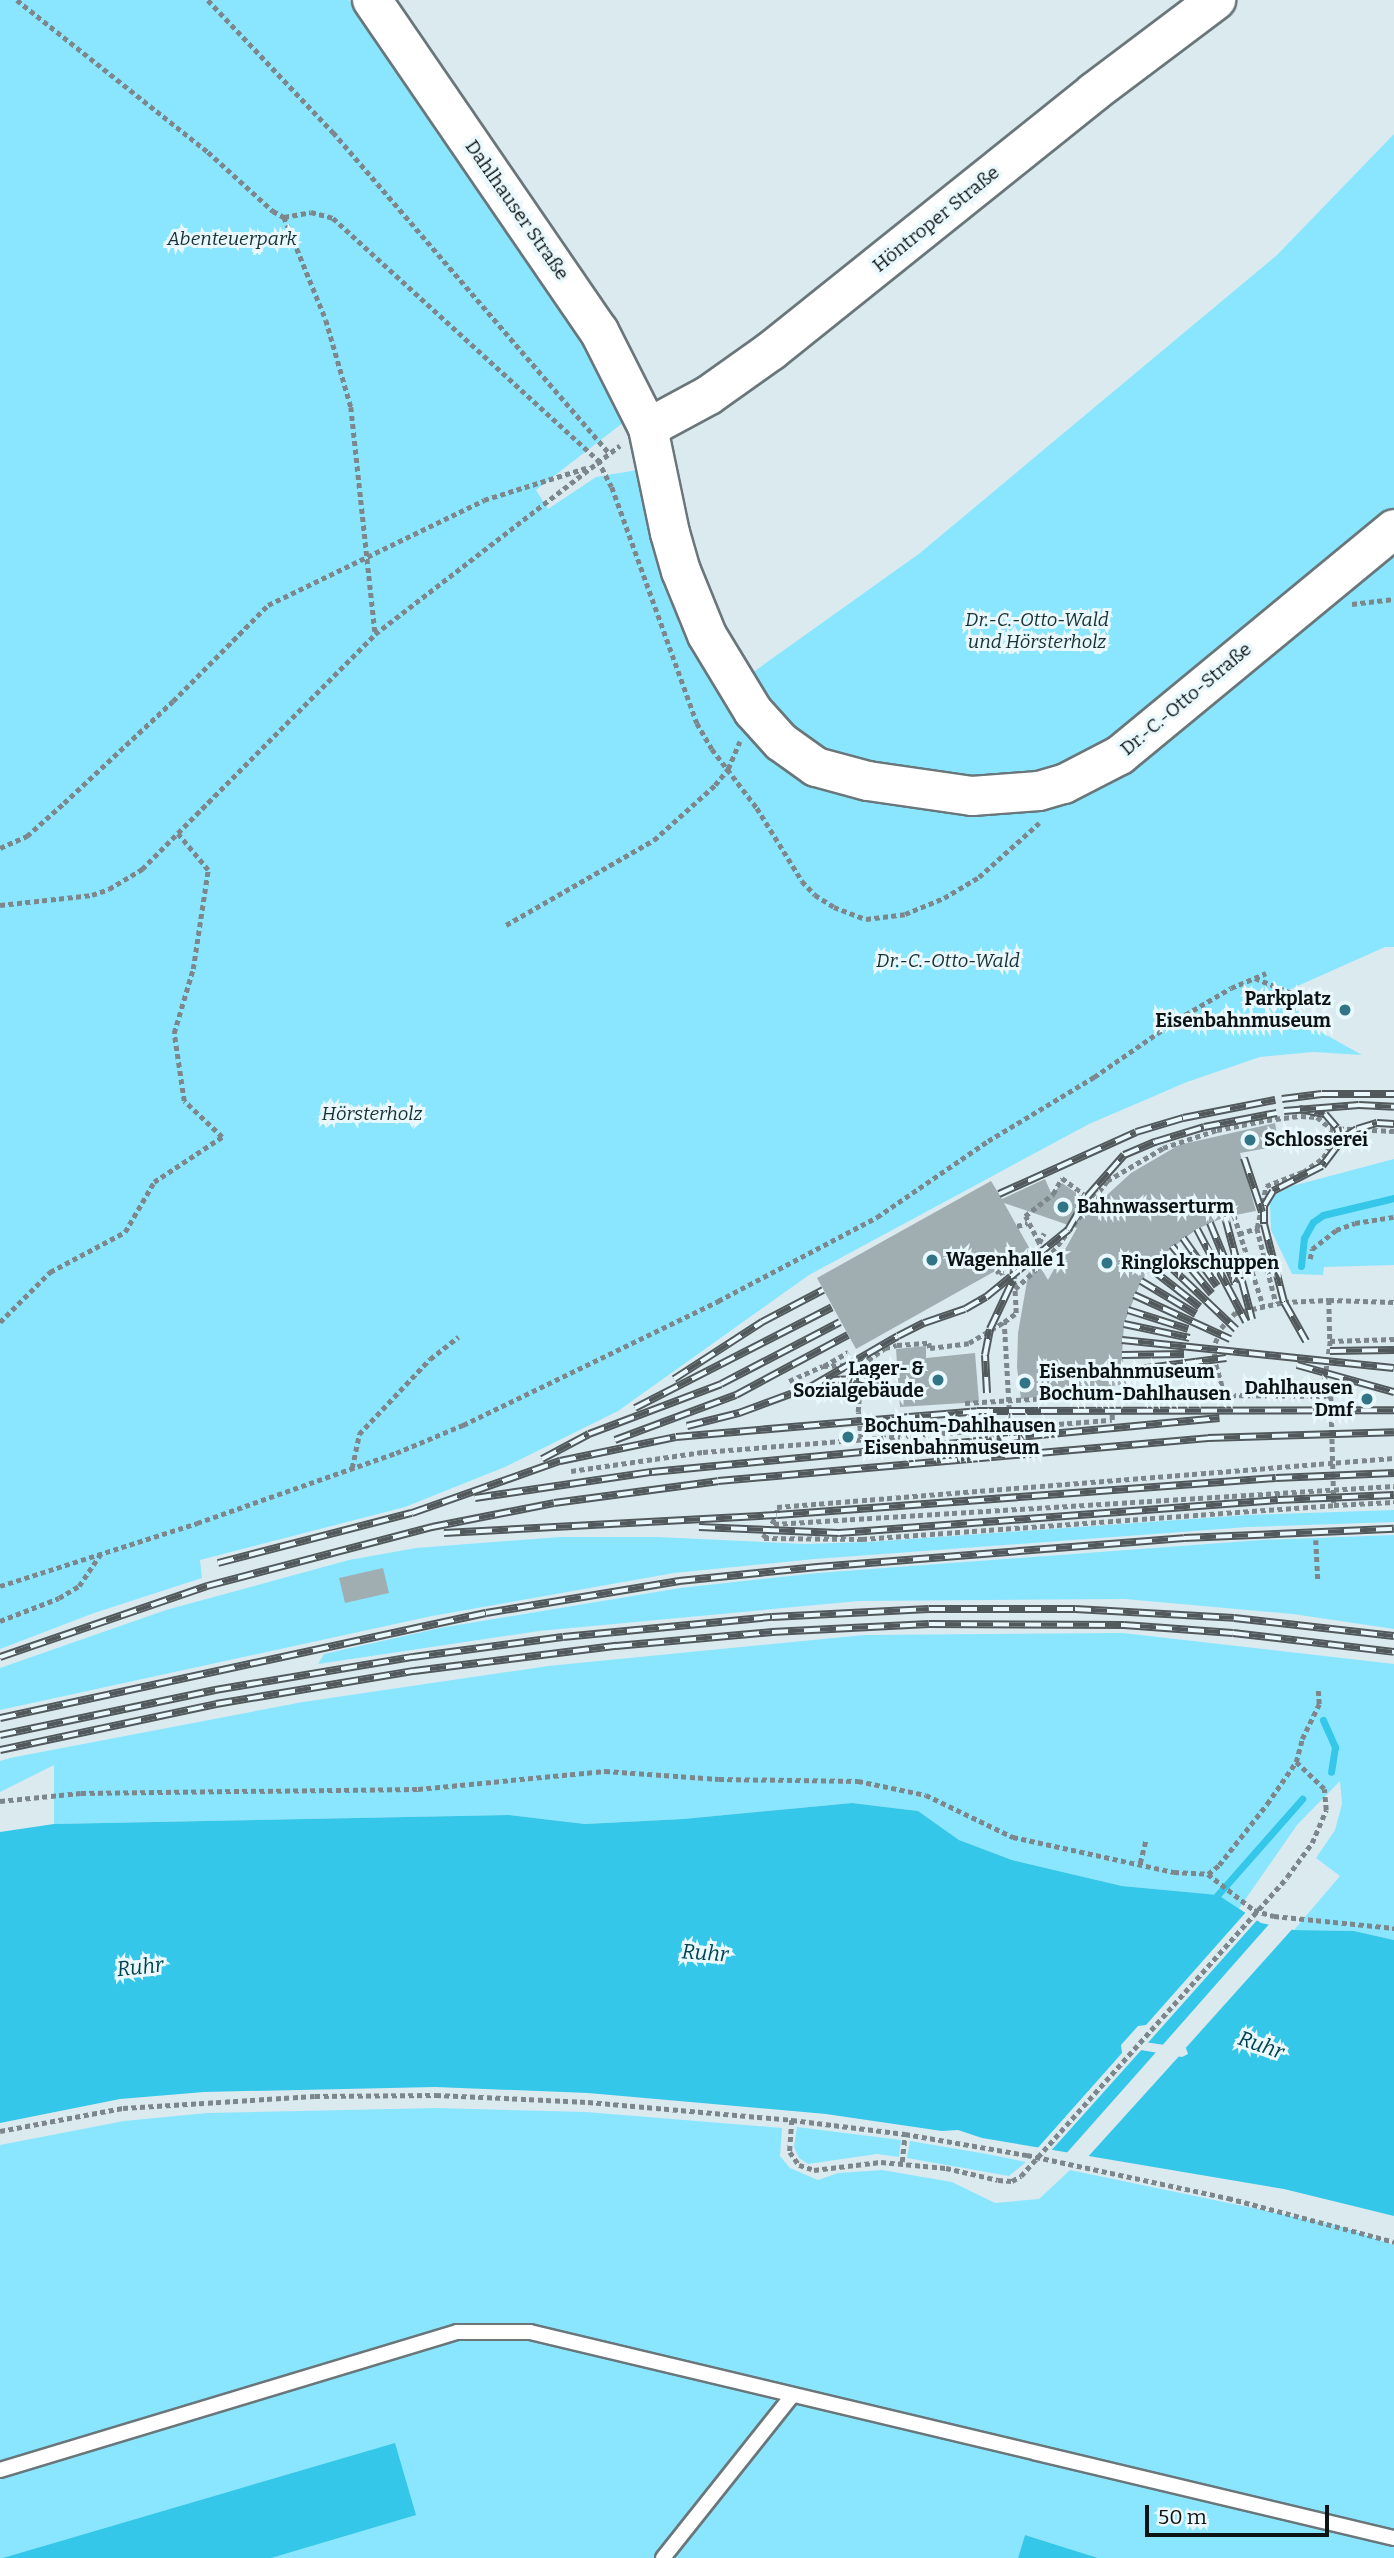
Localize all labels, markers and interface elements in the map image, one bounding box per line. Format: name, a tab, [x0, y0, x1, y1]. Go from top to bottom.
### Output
street label: Dahlhauser Straße	[460, 136, 574, 284]
street label: Höntroper Straße	[868, 161, 1004, 277]
park label: Abenteuerpark	[167, 228, 297, 250]
park label: Dr.-C.-Otto-Wald und Hörsterholz	[965, 609, 1109, 653]
street label: Dr.-C.-Otto-Straße	[1116, 638, 1256, 760]
park label: Dr.-C.-Otto-Wald	[876, 950, 1020, 972]
place label: Parkplatz Eisenbahnmuseum	[1155, 988, 1331, 1032]
marker: Parkplatz Eisenbahnmuseum	[1337, 1002, 1353, 1018]
park label: Hörsterholz	[322, 1103, 422, 1125]
place label: Schlosserei	[1264, 1129, 1368, 1151]
marker: Schlosserei	[1242, 1132, 1258, 1148]
place label: Bahnwasserturm	[1077, 1196, 1234, 1218]
marker: Bahnwasserturm	[1055, 1199, 1071, 1215]
place label: Wagenhalle 1	[946, 1249, 1065, 1271]
marker: Wagenhalle 1	[924, 1252, 940, 1268]
place label: Ringlokschuppen	[1121, 1252, 1279, 1274]
marker: Ringlokschuppen	[1099, 1255, 1115, 1271]
place label: Lager- & Sozialgebäude	[793, 1358, 924, 1402]
place label: Eisenbahnmuseum Bochum-Dahlhausen	[1039, 1361, 1231, 1405]
marker: Lager- & Sozialgebäude	[930, 1372, 946, 1388]
marker: Eisenbahnmuseum Bochum-Dahlhausen	[1017, 1375, 1033, 1391]
place label: Dahlhausen Dmf	[1245, 1377, 1353, 1421]
marker: Dahlhausen Dmf	[1359, 1391, 1375, 1407]
place label: Bochum-Dahlhausen Eisenbahnmuseum	[864, 1415, 1056, 1459]
marker: Bochum-Dahlhausen Eisenbahnmuseum	[838, 1427, 858, 1447]
water label: Ruhr	[681, 1939, 729, 1967]
water label: Ruhr	[115, 1952, 165, 1982]
water label: Ruhr	[1235, 2025, 1287, 2065]
scale bar	[1149, 2492, 1333, 2536]
text: 50 m	[1158, 2504, 1207, 2530]

